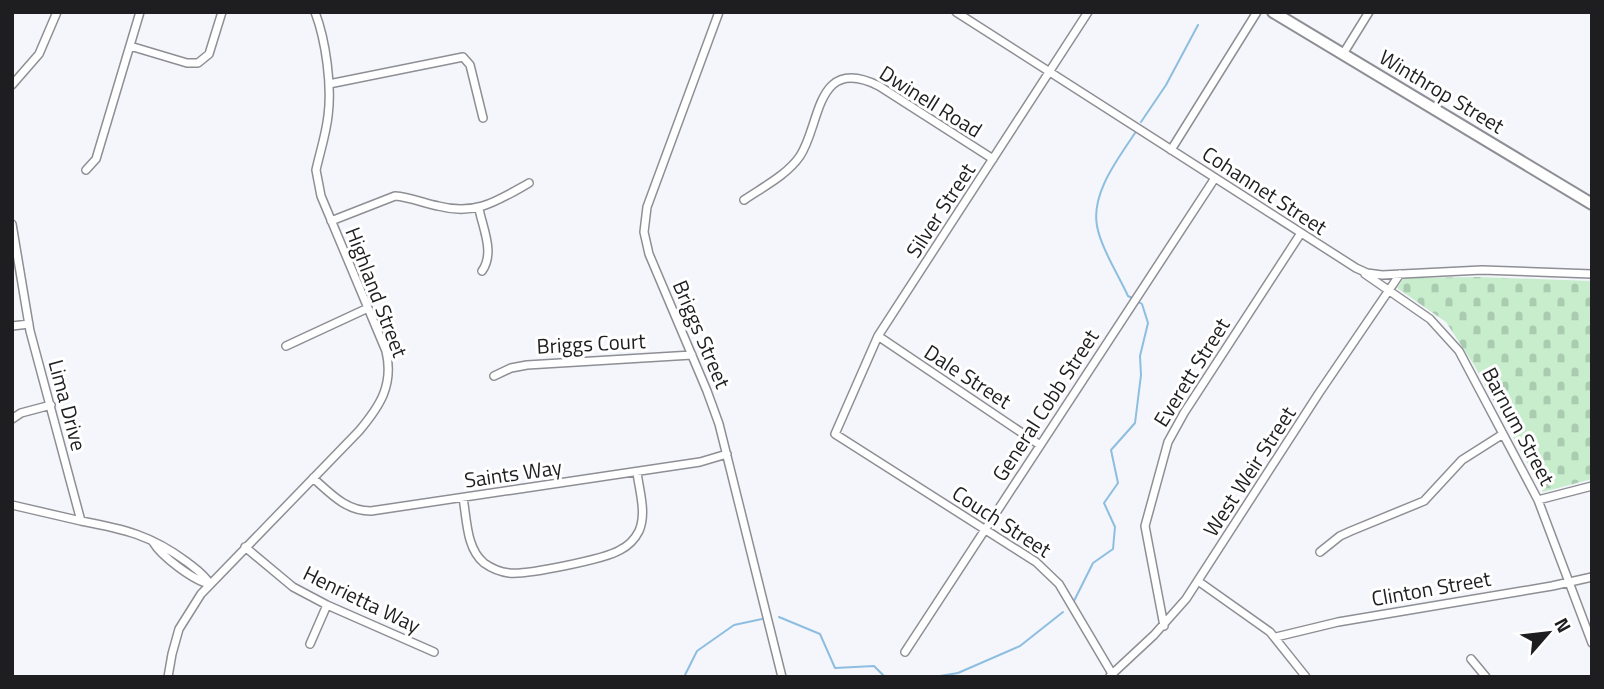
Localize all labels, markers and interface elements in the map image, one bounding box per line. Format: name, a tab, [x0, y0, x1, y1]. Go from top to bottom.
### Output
street label: Winthrop Street	[1373, 41, 1511, 141]
street label: Dwinell Road	[873, 57, 989, 145]
street label: Cohannet Street	[1196, 138, 1334, 243]
street label: Silver Street	[897, 156, 983, 264]
street label: Highland Street	[337, 222, 417, 362]
street label: Briggs Street	[665, 275, 739, 394]
street label: Everett Street	[1145, 311, 1237, 433]
street label: General Cobb Street	[984, 322, 1107, 487]
street label: Briggs Court	[536, 324, 647, 362]
street label: Dale Street	[918, 336, 1018, 417]
street label: Lima Drive	[40, 356, 96, 454]
street label: Barnum Street	[1474, 361, 1564, 491]
street label: West Weir Street	[1195, 399, 1304, 543]
street label: Saints Way	[462, 450, 564, 496]
street label: Couch Street	[946, 477, 1058, 565]
street label: Henrietta Way	[298, 557, 426, 641]
street label: Clinton Street	[1369, 562, 1494, 614]
north arrow	[1513, 598, 1583, 668]
text: N	[1548, 612, 1579, 637]

